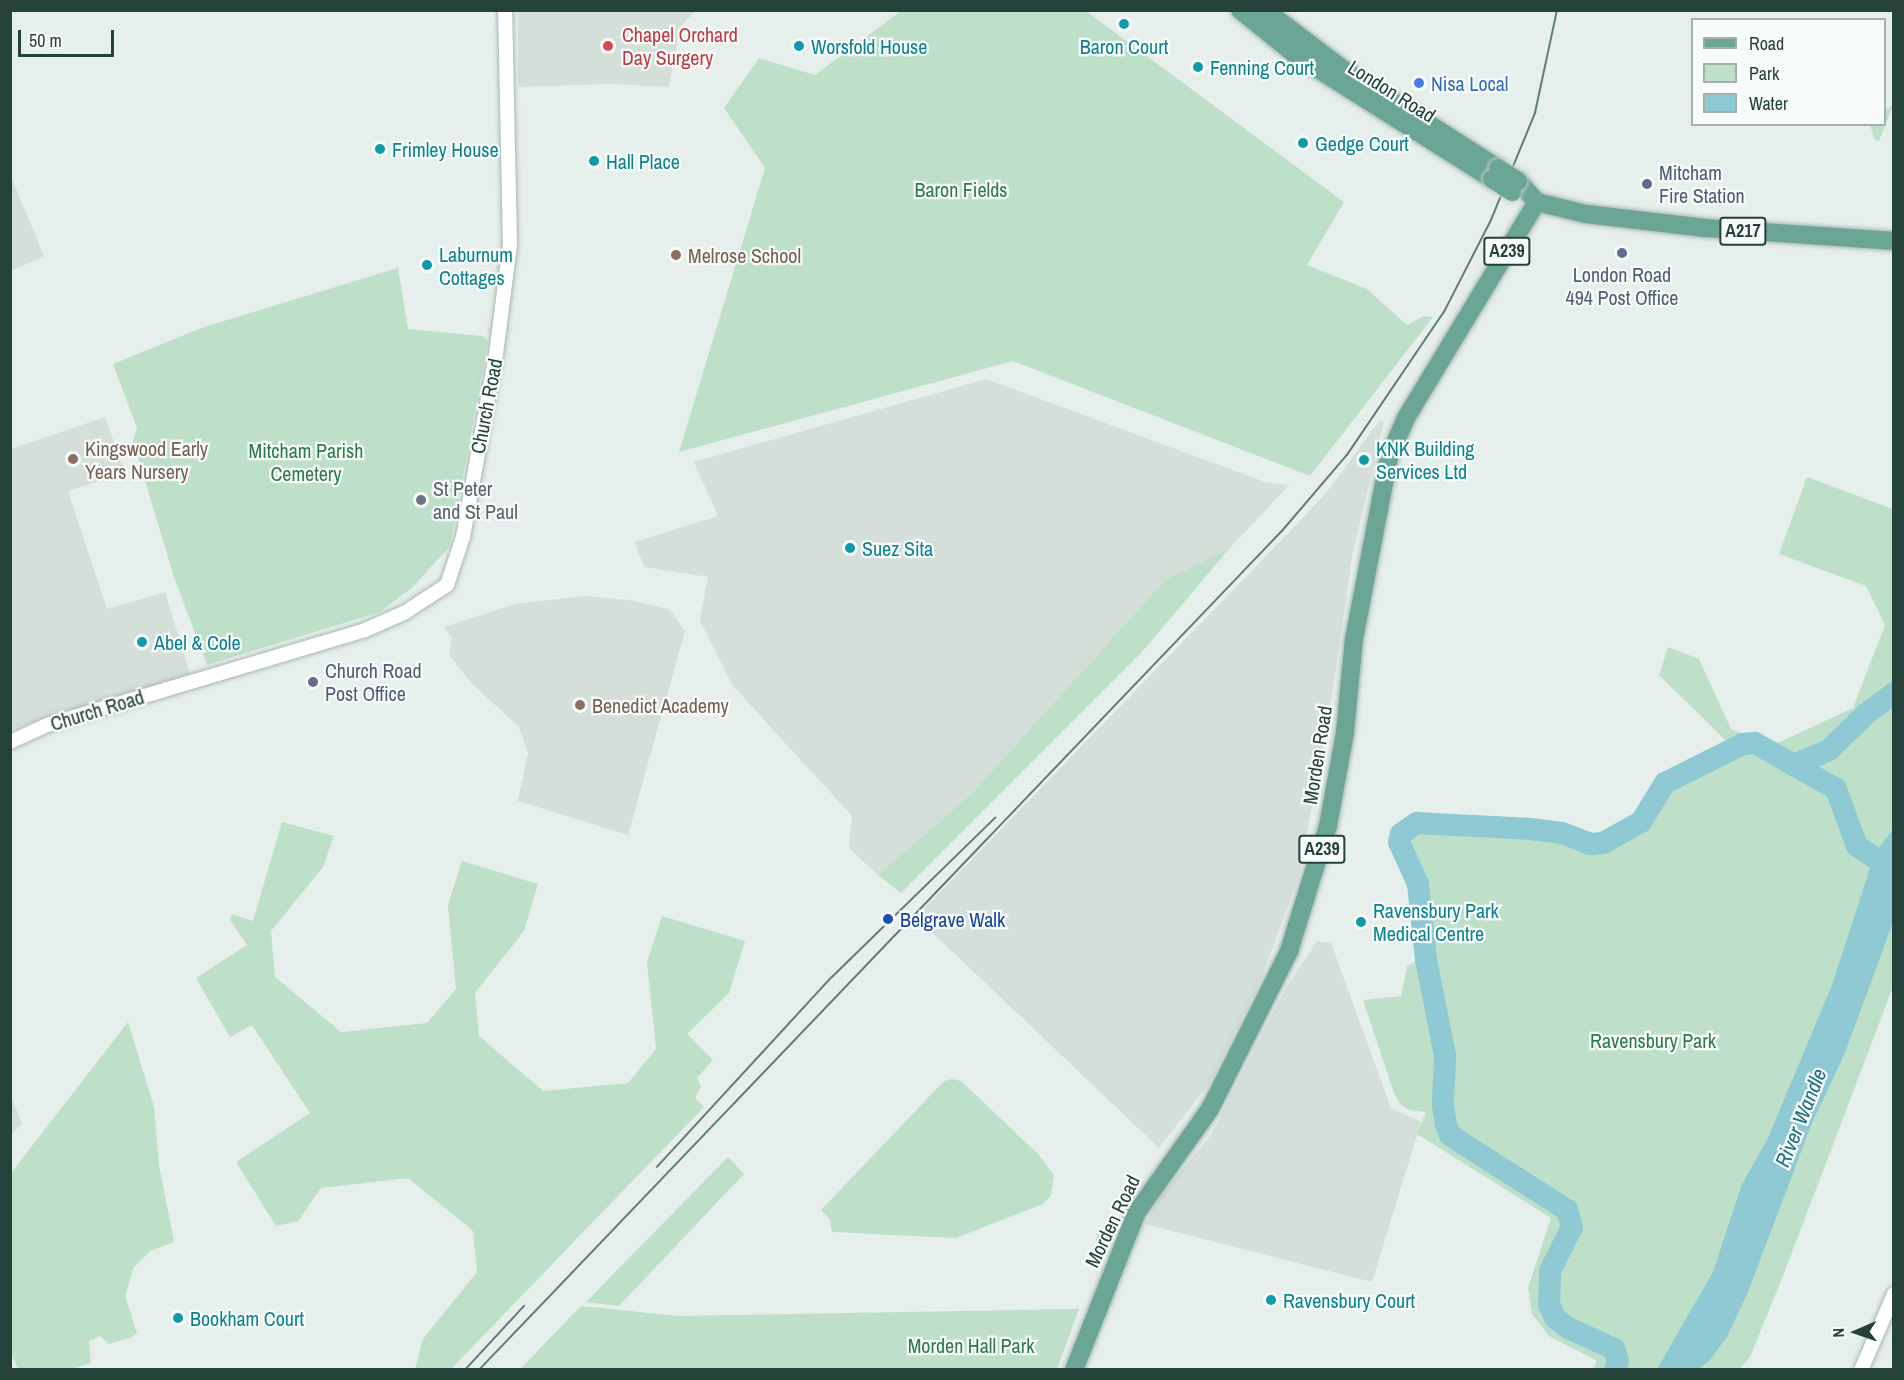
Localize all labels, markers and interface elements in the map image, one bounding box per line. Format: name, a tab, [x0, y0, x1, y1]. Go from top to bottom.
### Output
marker: Baron Court	[1117, 17, 1131, 31]
scale bar	[21, 18, 117, 56]
legend	[1691, 18, 1886, 126]
place label: Chapel Orchard Day Surgery	[622, 22, 738, 69]
text: 50 m	[29, 28, 62, 53]
text: Road	[1749, 31, 1784, 56]
place label: Worsfold House	[811, 34, 927, 58]
place label: Baron Court	[1080, 34, 1168, 58]
marker: Chapel Orchard Day Surgery	[599, 37, 617, 55]
marker: Worsfold House	[792, 39, 806, 53]
place label: Fenning Court	[1210, 55, 1314, 79]
street label: London Road	[1344, 55, 1440, 127]
marker: Fenning Court	[1191, 60, 1205, 74]
text: Park	[1749, 61, 1779, 86]
place label: Nisa Local	[1431, 71, 1508, 95]
marker: Nisa Local	[1412, 76, 1426, 90]
text: Water	[1749, 91, 1788, 116]
place label: Gedge Court	[1315, 131, 1409, 155]
marker: Gedge Court	[1296, 136, 1310, 150]
place label: Frimley House	[392, 137, 499, 161]
marker: Frimley House	[373, 142, 387, 156]
place label: Hall Place	[606, 149, 680, 173]
marker: Hall Place	[587, 154, 601, 168]
place label: Mitcham Fire Station	[1659, 160, 1745, 207]
park label: Baron Fields	[915, 177, 1007, 201]
marker: Mitcham Fire Station	[1640, 177, 1654, 191]
road number: A217	[1719, 216, 1767, 246]
road number: A239	[1483, 236, 1531, 266]
place label: Laburnum Cottages	[439, 242, 513, 289]
place label: Melrose School	[688, 243, 801, 267]
marker: London Road 494 Post Office	[1615, 246, 1629, 260]
marker: Melrose School	[669, 248, 683, 262]
marker: Laburnum Cottages	[420, 258, 434, 272]
place label: London Road 494 Post Office	[1566, 262, 1678, 309]
street label: Church Road	[465, 356, 507, 456]
place label: Kingswood Early Years Nursery	[85, 436, 208, 483]
place label: KNK Building Services Ltd	[1376, 436, 1474, 483]
park label: Mitcham Parish Cemetery	[249, 438, 363, 485]
marker: Kingswood Early Years Nursery	[66, 452, 80, 466]
marker: KNK Building Services Ltd	[1357, 453, 1371, 467]
place label: St Peter and St Paul	[433, 476, 518, 523]
marker: St Peter and St Paul	[414, 493, 428, 507]
place label: Suez Sita	[862, 536, 933, 560]
marker: Suez Sita	[843, 541, 857, 555]
place label: Abel & Cole	[154, 630, 241, 654]
marker: Abel & Cole	[135, 635, 149, 649]
place label: Church Road Post Office	[325, 658, 422, 705]
marker: Church Road Post Office	[306, 675, 320, 689]
street label: Church Road	[47, 684, 147, 736]
place label: Benedict Academy	[592, 693, 730, 717]
marker: Benedict Academy	[573, 698, 587, 712]
street label: Morden Road	[1297, 704, 1337, 806]
road number: A239	[1298, 834, 1346, 864]
place label: Ravensbury Park Medical Centre	[1373, 898, 1499, 945]
place label: Belgrave Walk	[900, 907, 1005, 931]
marker: Belgrave Walk	[881, 912, 895, 926]
marker: Ravensbury Park Medical Centre	[1354, 915, 1368, 929]
park label: Ravensbury Park	[1590, 1028, 1716, 1052]
water label: River Wandle	[1770, 1065, 1832, 1171]
street label: Morden Road	[1079, 1171, 1145, 1271]
place label: Ravensbury Court	[1283, 1288, 1415, 1312]
marker: Ravensbury Court	[1264, 1293, 1278, 1307]
north arrow	[1826, 1302, 1886, 1362]
place label: Bookham Court	[190, 1306, 304, 1330]
marker: Bookham Court	[171, 1311, 185, 1325]
text: N	[1827, 1328, 1849, 1338]
park label: Morden Hall Park	[908, 1333, 1034, 1357]

